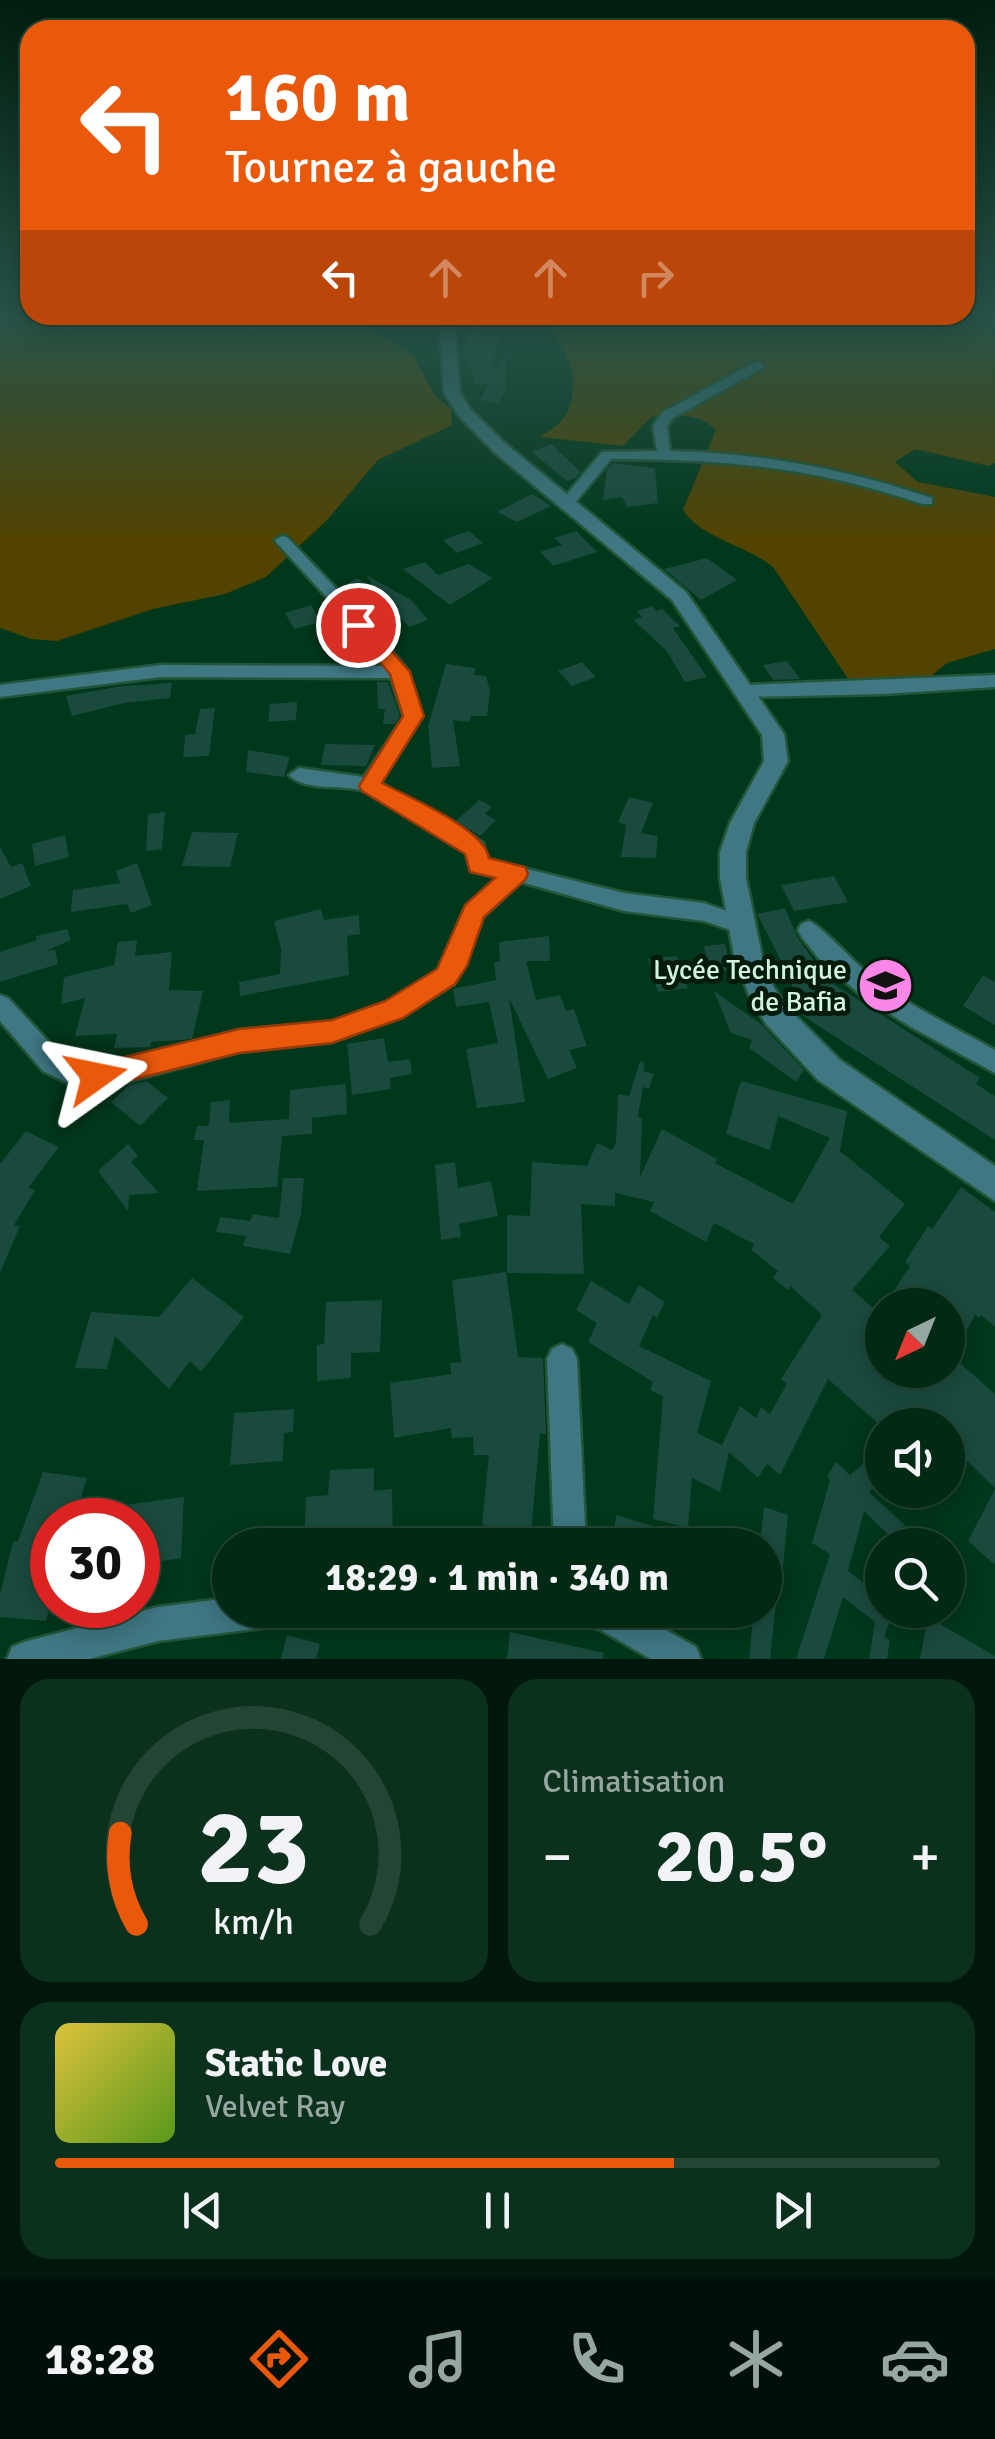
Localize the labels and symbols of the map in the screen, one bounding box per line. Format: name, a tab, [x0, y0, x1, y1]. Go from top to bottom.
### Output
pin	[316, 583, 401, 668]
place label: Lycée Technique de Bafia	[653, 953, 847, 1019]
school or university icon: Lycée Technique de Bafia	[856, 955, 916, 1015]
position arrow	[44, 1024, 148, 1128]
north arrow	[865, 1288, 965, 1388]
speed limit sign: 30	[30, 1498, 160, 1628]

